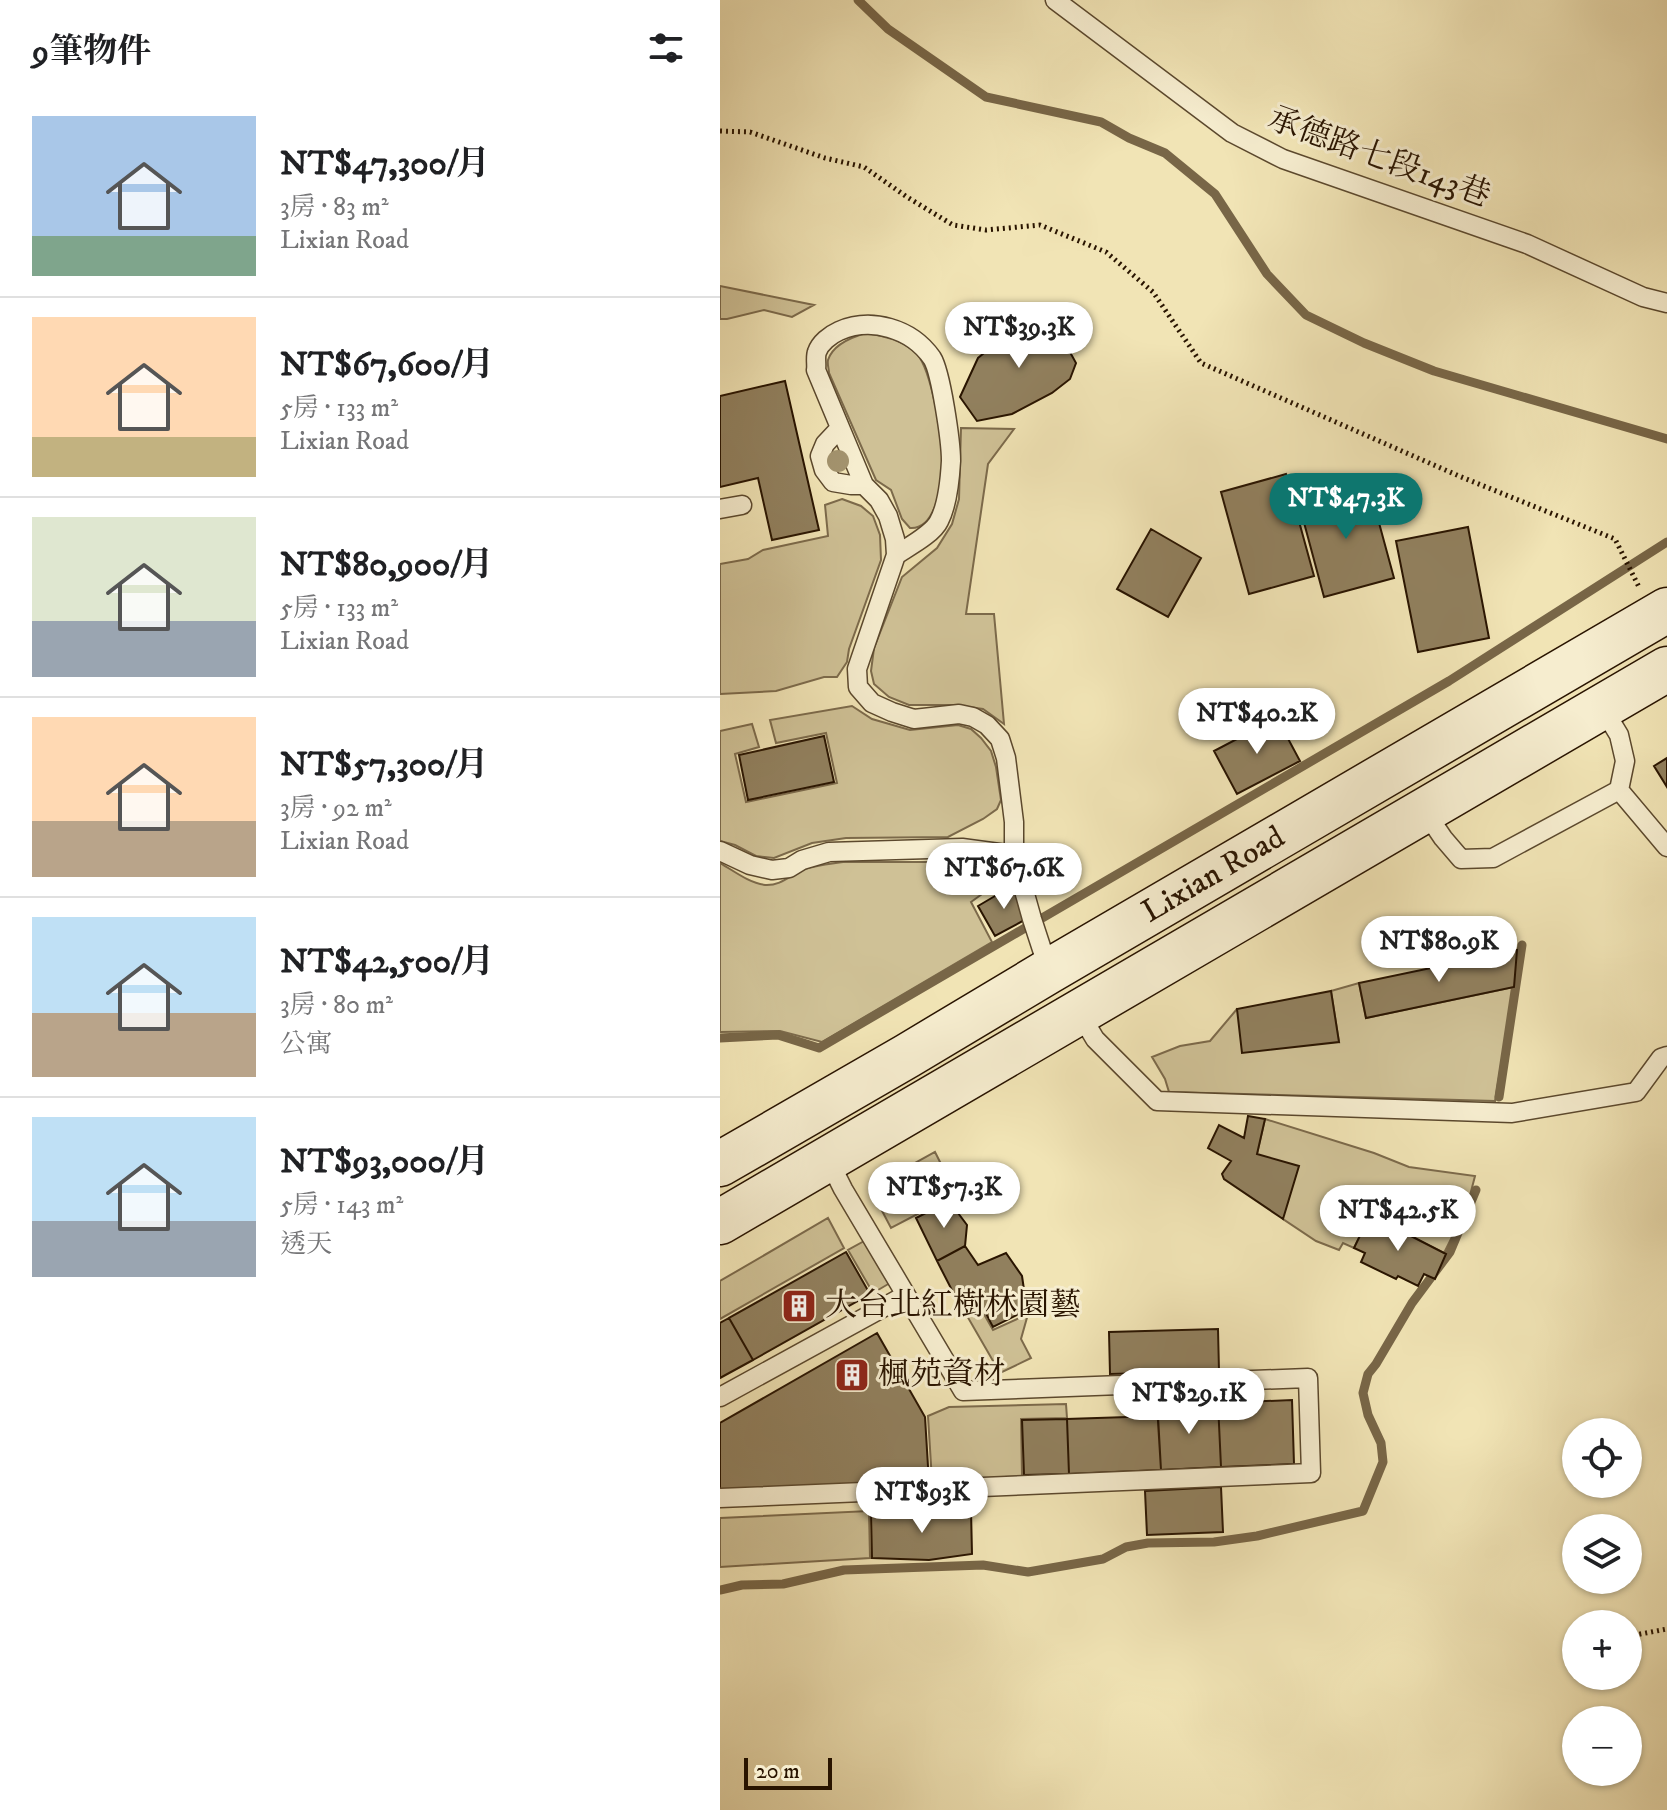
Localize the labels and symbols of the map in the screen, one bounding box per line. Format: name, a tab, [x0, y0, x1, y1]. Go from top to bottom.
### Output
street label: 承德路七段143巷	[1262, 99, 1496, 217]
pin: NT$39.3K	[936, 302, 1102, 370]
pin: NT$47.3K	[1263, 473, 1429, 541]
pin: NT$40.2K	[1174, 688, 1340, 756]
street label: Lixian Road	[1135, 818, 1292, 932]
pin: NT$67.6K	[921, 843, 1087, 911]
pin: NT$80.9K	[1356, 916, 1522, 984]
pin: NT$57.3K	[861, 1162, 1027, 1230]
pin: NT$42.5K	[1315, 1185, 1481, 1253]
place label: 大台北紅樹林園藝	[825, 1286, 1081, 1326]
building icon: 大台北紅樹林園藝	[780, 1287, 818, 1325]
place label: 楓苑資材	[878, 1355, 1006, 1395]
building icon: 楓苑資材	[833, 1356, 871, 1394]
pin: NT$29.1K	[1106, 1368, 1272, 1436]
pin: NT$93K	[857, 1467, 987, 1535]
scale bar	[744, 1754, 832, 1790]

